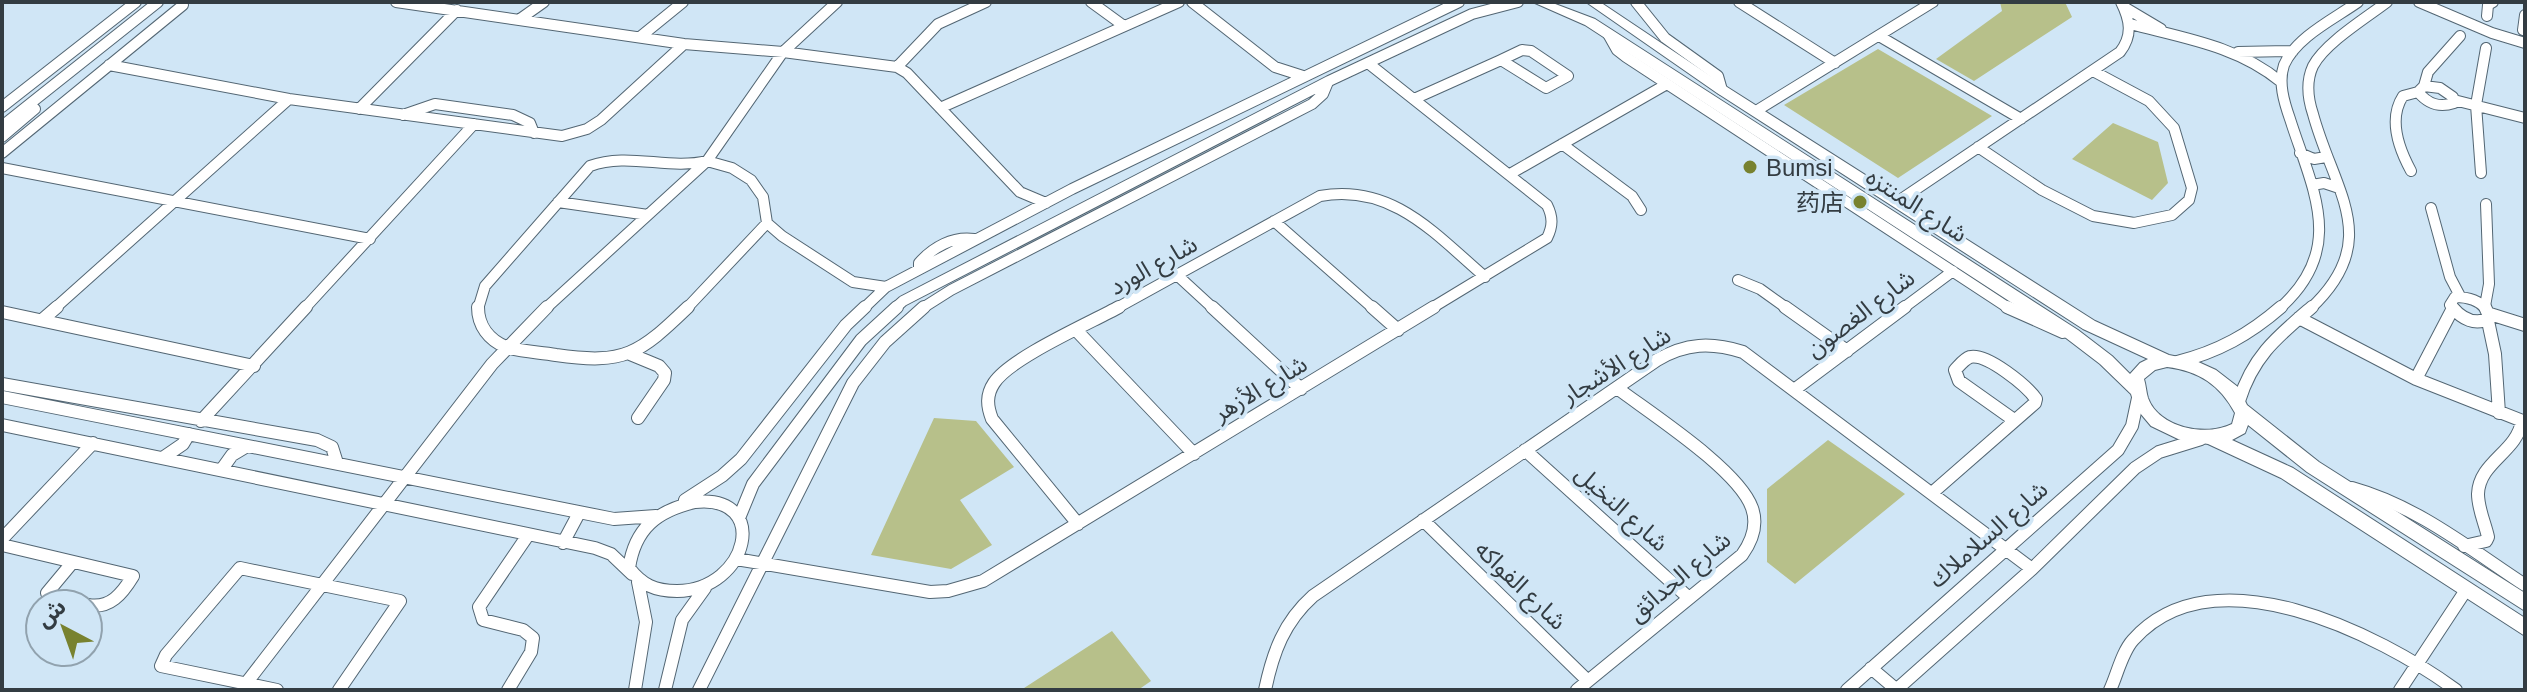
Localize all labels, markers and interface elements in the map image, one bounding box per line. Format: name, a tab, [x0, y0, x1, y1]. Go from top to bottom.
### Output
place label: Bumsi	[1766, 154, 1833, 181]
marker: Bumsi	[1741, 158, 1759, 176]
street label: شارع المنتزه	[1859, 162, 1972, 251]
place label: 药店	[1796, 189, 1844, 216]
marker: 药店	[1851, 193, 1869, 211]
street label: شارع الورد	[1104, 230, 1204, 304]
street label: شارع الغصون	[1801, 264, 1922, 366]
street label: شارع الأشجار	[1556, 321, 1677, 413]
street label: شارع الأزهر	[1208, 350, 1314, 430]
street label: شارع النخيل	[1567, 459, 1674, 560]
street label: شارع السلاملاك	[1923, 475, 2055, 596]
street label: شارع الحدائق	[1622, 525, 1738, 630]
street label: شارع الفواكه	[1467, 535, 1572, 638]
north arrow	[24, 588, 104, 668]
text: ش	[32, 594, 71, 633]

